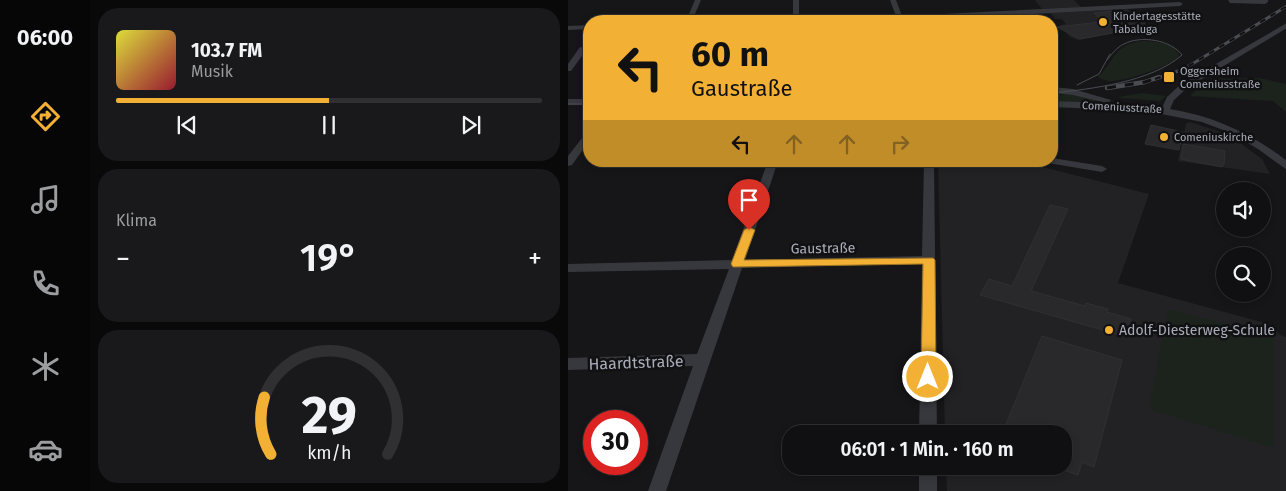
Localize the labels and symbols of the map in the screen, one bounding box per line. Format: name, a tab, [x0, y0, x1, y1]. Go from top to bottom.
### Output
place label: Kindertagesstätte Tabaluga	[1113, 10, 1201, 36]
marker: Kindertagesstätte Tabaluga	[1097, 16, 1109, 28]
place label: Oggersheim Comeniusstraße	[1180, 65, 1260, 91]
marker: Oggersheim Comeniusstraße	[1162, 70, 1176, 84]
street label: Comeniusstraße	[1082, 99, 1162, 116]
marker: Comeniuskirche	[1158, 131, 1170, 143]
place label: Comeniuskirche	[1174, 131, 1253, 144]
pin	[728, 179, 770, 230]
street label: Gaustraße	[791, 239, 855, 258]
place label: Adolf-Diesterweg-Schule	[1119, 322, 1275, 339]
marker: Adolf-Diesterweg-Schule	[1103, 324, 1115, 336]
position arrow	[901, 350, 953, 402]
street label: Haardtstraße	[588, 351, 684, 374]
speed limit sign: 30	[583, 410, 648, 475]

